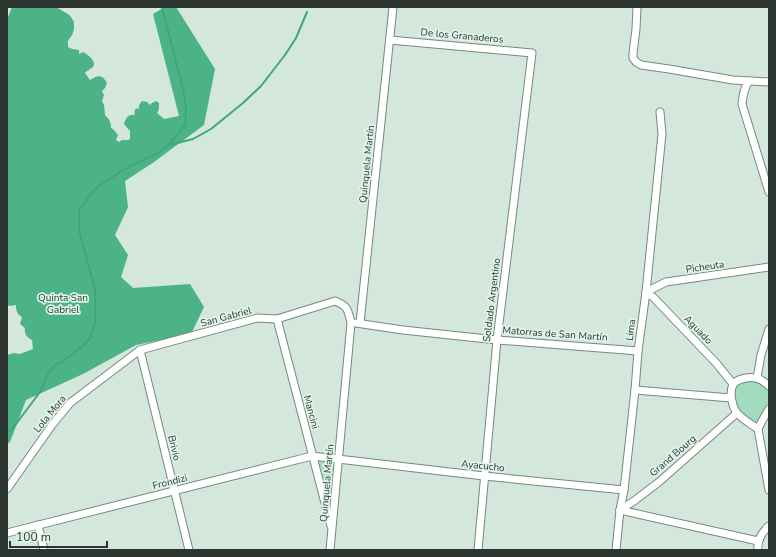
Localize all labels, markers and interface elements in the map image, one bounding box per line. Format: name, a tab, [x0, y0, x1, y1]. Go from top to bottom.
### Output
street label: De los Granaderos	[420, 25, 504, 47]
street label: Quinquela Martín	[356, 124, 378, 204]
street label: Soldado Argentino	[480, 257, 504, 343]
street label: Picheuta	[685, 257, 725, 277]
park label: Quinta San Gabriel	[38, 291, 88, 317]
street label: San Gabriel	[199, 303, 253, 331]
street label: Aguado	[681, 312, 716, 348]
street label: Lima	[623, 318, 639, 342]
street label: Matorras de San Martín	[502, 323, 608, 345]
street label: Lola Mora	[30, 392, 70, 436]
street label: Mancini	[300, 394, 322, 430]
street label: Grand Bourg	[647, 432, 699, 480]
street label: Brivio	[164, 434, 184, 463]
street label: Quinquela Martín	[317, 443, 337, 523]
street label: Ayacucho	[461, 457, 506, 475]
street label: Frondizi	[151, 471, 189, 493]
scale bar	[10, 523, 107, 549]
text: 100 m	[16, 529, 51, 545]

